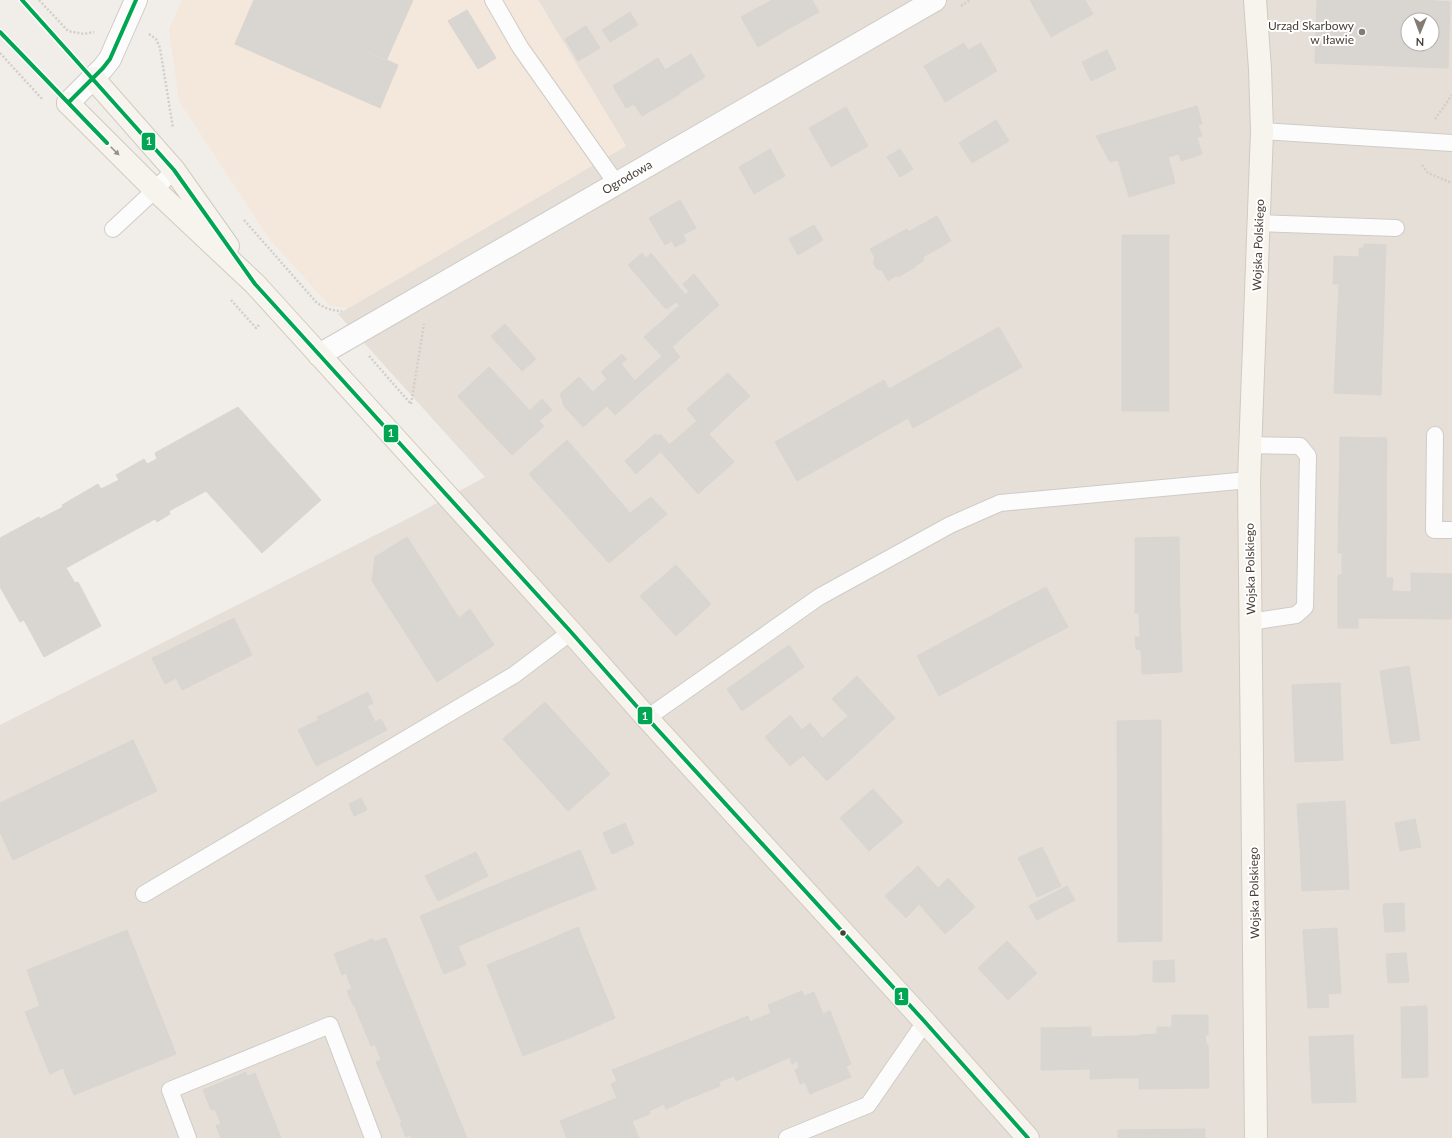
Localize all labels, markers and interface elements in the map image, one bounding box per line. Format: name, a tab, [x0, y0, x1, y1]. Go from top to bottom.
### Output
north arrow	[1400, 12, 1440, 52]
place label: Urząd Skarbowy w Iławie	[1268, 18, 1355, 47]
marker: Urząd Skarbowy w Iławie	[1357, 27, 1367, 37]
text: N	[1415, 36, 1424, 49]
line badge: 1	[141, 132, 156, 151]
text: 1	[146, 134, 152, 147]
one-way arrow	[110, 146, 120, 156]
street label: Ogrodowa	[599, 157, 655, 197]
street label: Wojska Polskiego	[1249, 199, 1267, 291]
line badge: 1	[383, 424, 399, 443]
text: 1	[388, 426, 394, 439]
street label: Wojska Polskiego	[1242, 523, 1258, 615]
line badge: 1	[637, 706, 653, 725]
text: 1	[642, 709, 648, 722]
street label: Wojska Polskiego	[1246, 847, 1262, 939]
unlabelled marker	[838, 928, 848, 938]
line badge: 1	[894, 987, 909, 1006]
text: 1	[898, 989, 904, 1002]

